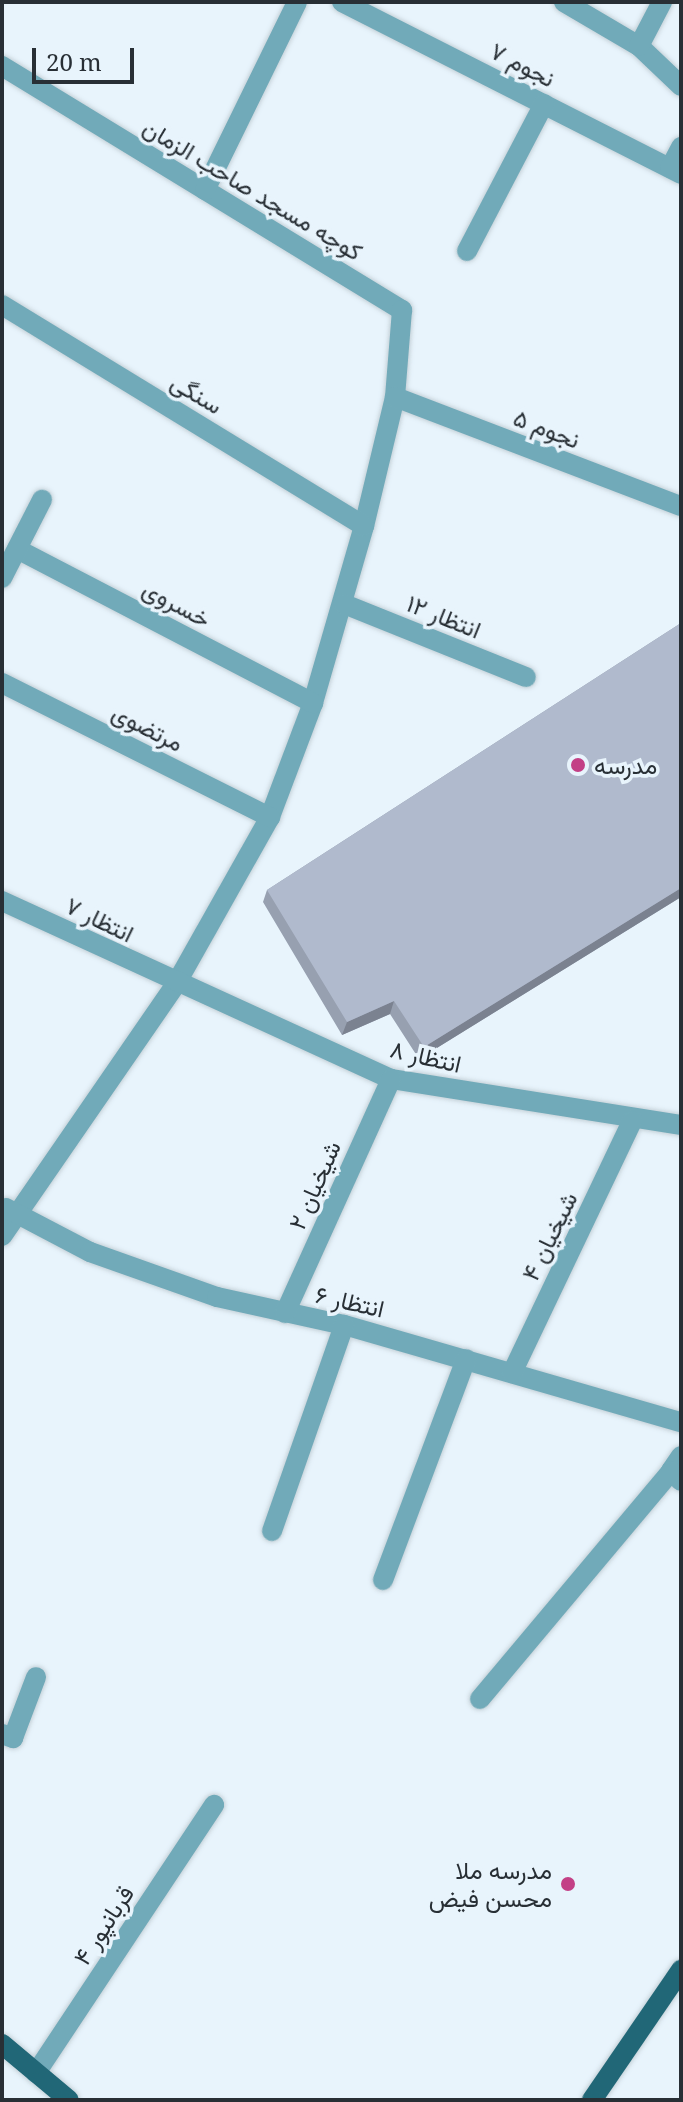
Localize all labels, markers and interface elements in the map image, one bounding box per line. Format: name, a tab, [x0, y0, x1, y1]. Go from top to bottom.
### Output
scale bar	[36, 32, 138, 82]
street label: نجوم ۷	[486, 36, 560, 92]
text: 20 m	[46, 45, 102, 78]
street label: کوچه مسجد صاحب الزمان	[138, 112, 368, 266]
street label: سنگی	[166, 367, 228, 419]
street label: نجوم ۵	[510, 402, 584, 454]
street label: خسروی	[138, 573, 216, 633]
street label: انتظار ۱۲	[403, 588, 485, 644]
street label: مرتضوی	[108, 697, 188, 757]
place label: مدرسه	[594, 751, 657, 779]
marker: مدرسه	[569, 756, 587, 774]
street label: انتظار ۷	[61, 890, 139, 948]
street label: انتظار ۸	[388, 1034, 464, 1078]
street label: شیخیان ۲	[282, 1136, 346, 1234]
street label: شیخیان ۴	[515, 1187, 583, 1285]
street label: انتظار ۶	[313, 1279, 387, 1323]
place label: مدرسه ملا محسن فیض	[429, 1856, 552, 1912]
marker: مدرسه ملا محسن فیض	[559, 1875, 577, 1893]
street label: قربانپور ۴	[67, 1880, 139, 1970]

